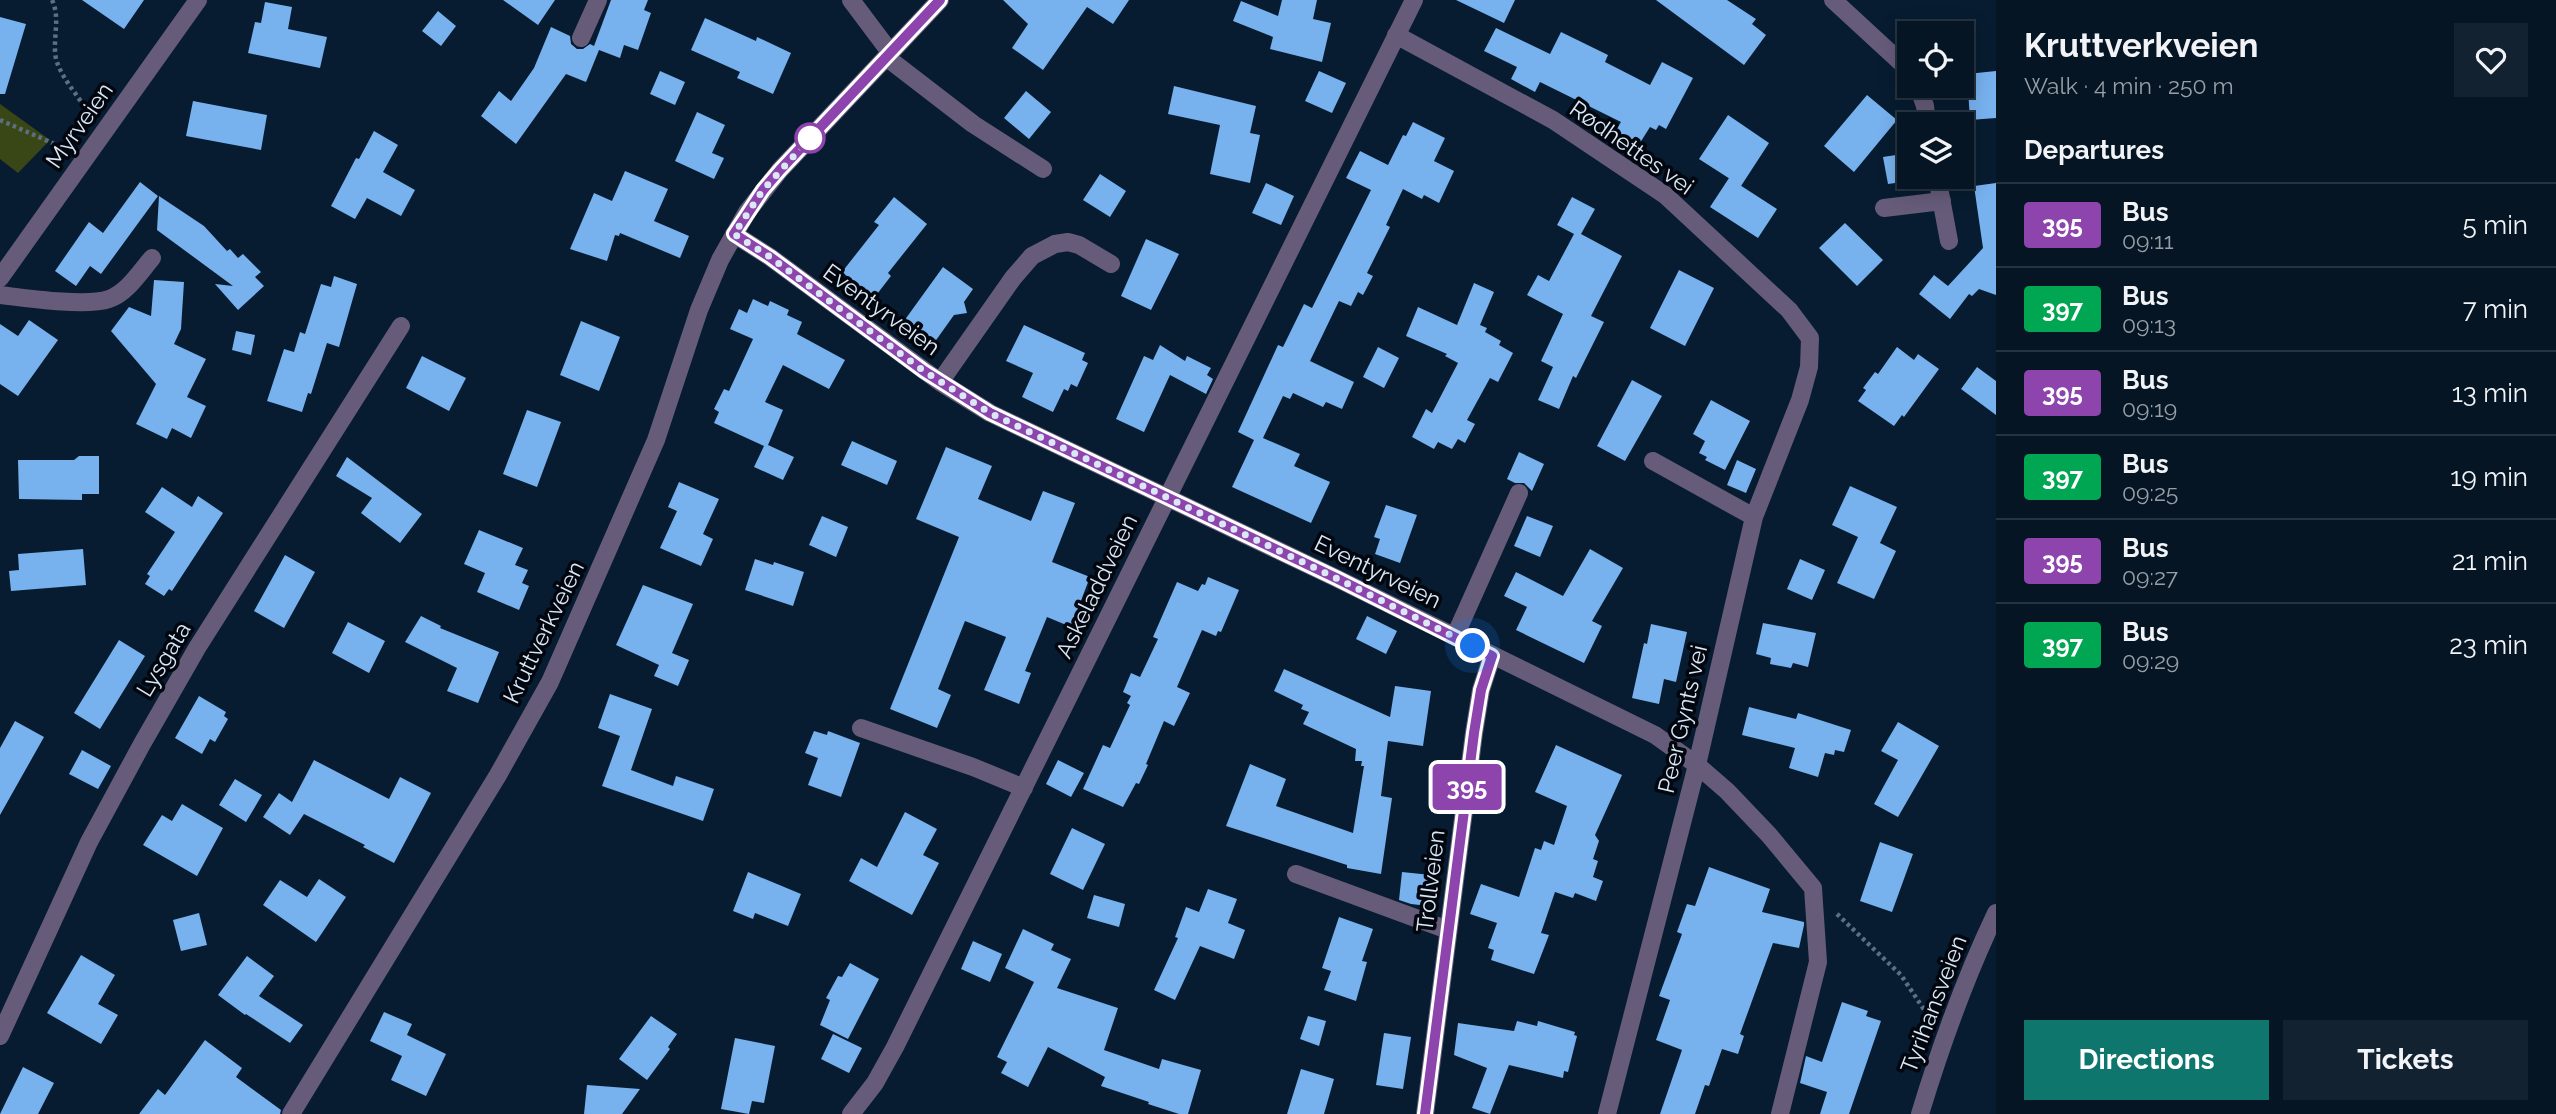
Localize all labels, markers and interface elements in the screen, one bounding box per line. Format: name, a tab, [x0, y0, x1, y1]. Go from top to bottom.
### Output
map controls	[1897, 21, 1974, 189]
button: locate	[1897, 21, 1974, 98]
button: heart	[2454, 23, 2528, 97]
text: Kruttverkveien	[2024, 26, 2258, 65]
text: Walk · 4 min · 250 m	[2024, 72, 2234, 99]
street label: Myrveien	[40, 77, 118, 173]
street label: Rødhettes vei	[1565, 94, 1699, 200]
button: layers	[1897, 112, 1974, 189]
unlabelled marker	[795, 123, 825, 153]
text: Departures	[2024, 135, 2164, 165]
text: Bus	[2122, 197, 2169, 227]
text: 395	[2042, 210, 2083, 239]
text: 5 min	[2462, 210, 2528, 240]
text: 09:11	[2122, 227, 2174, 254]
street label: Eventyrveien	[818, 258, 946, 360]
text: Bus	[2122, 281, 2169, 311]
text: 397	[2042, 294, 2083, 323]
text: 7 min	[2463, 294, 2528, 324]
text: 09:13	[2122, 311, 2176, 338]
text: Bus	[2122, 365, 2169, 395]
text: 395	[2042, 378, 2083, 407]
text: 13 min	[2452, 378, 2528, 408]
text: 09:19	[2122, 395, 2177, 422]
text: Bus	[2122, 449, 2169, 479]
text: 397	[2042, 462, 2083, 491]
text: 19 min	[2450, 462, 2528, 492]
text: 09:25	[2122, 479, 2178, 506]
street label: Askeladdveien	[1050, 510, 1142, 662]
street label: Eventyrveien	[1310, 529, 1446, 613]
text: Bus	[2122, 533, 2169, 563]
text: 395	[2042, 546, 2083, 575]
text: 21 min	[2452, 546, 2528, 576]
street label: Kruttverkveien	[497, 557, 589, 707]
text: 09:27	[2122, 563, 2178, 590]
street label: Lysgata	[130, 617, 196, 701]
text: Bus	[2122, 617, 2169, 647]
your location	[1455, 628, 1490, 663]
text: 397	[2042, 630, 2083, 659]
text: 23 min	[2449, 630, 2528, 660]
street label: Peer Gynts vei	[1652, 642, 1712, 796]
text: 09:29	[2122, 647, 2179, 674]
line badge: 395	[1427, 764, 1507, 810]
text: 395	[1447, 772, 1487, 801]
street label: Trollveien	[1410, 828, 1450, 934]
street label: Tyrihansveien	[1894, 931, 1972, 1077]
button: Directions	[2024, 1020, 2269, 1100]
button: Tickets	[2283, 1020, 2528, 1100]

